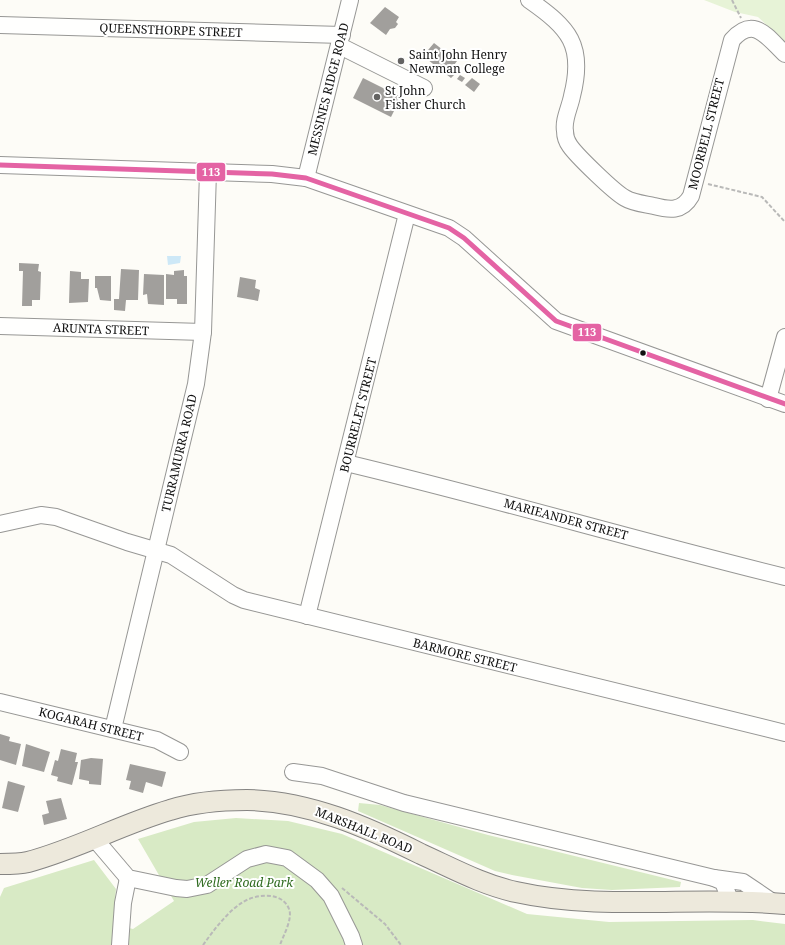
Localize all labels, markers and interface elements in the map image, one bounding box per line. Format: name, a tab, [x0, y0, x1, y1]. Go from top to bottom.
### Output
street label: QUEENSTHORPE STREET	[99, 19, 244, 41]
street label: MESSINES RIDGE ROAD	[303, 21, 353, 157]
place label: Saint John Henry Newman College	[409, 46, 507, 77]
marker: Saint John Henry Newman College	[396, 56, 406, 66]
street label: MOORBELL STREET	[684, 76, 728, 191]
place label: St John Fisher Church	[385, 82, 466, 113]
marker: St John Fisher Church	[372, 92, 382, 102]
line badge: 113	[196, 162, 226, 182]
text: 113	[202, 164, 220, 179]
street label: ARUNTA STREET	[53, 319, 150, 339]
line badge: 113	[572, 323, 602, 342]
text: 113	[578, 324, 596, 339]
unlabelled marker	[638, 348, 648, 358]
street label: BOURRELET STREET	[335, 355, 381, 474]
street label: TURRAMURRA ROAD	[157, 392, 201, 514]
street label: MARIEANDER STREET	[502, 494, 631, 544]
street label: BARMORE STREET	[411, 634, 519, 676]
street label: KOGARAH STREET	[37, 703, 146, 745]
street label: MARSHALL ROAD	[313, 803, 415, 857]
park label: Weller Road Park	[195, 874, 294, 891]

